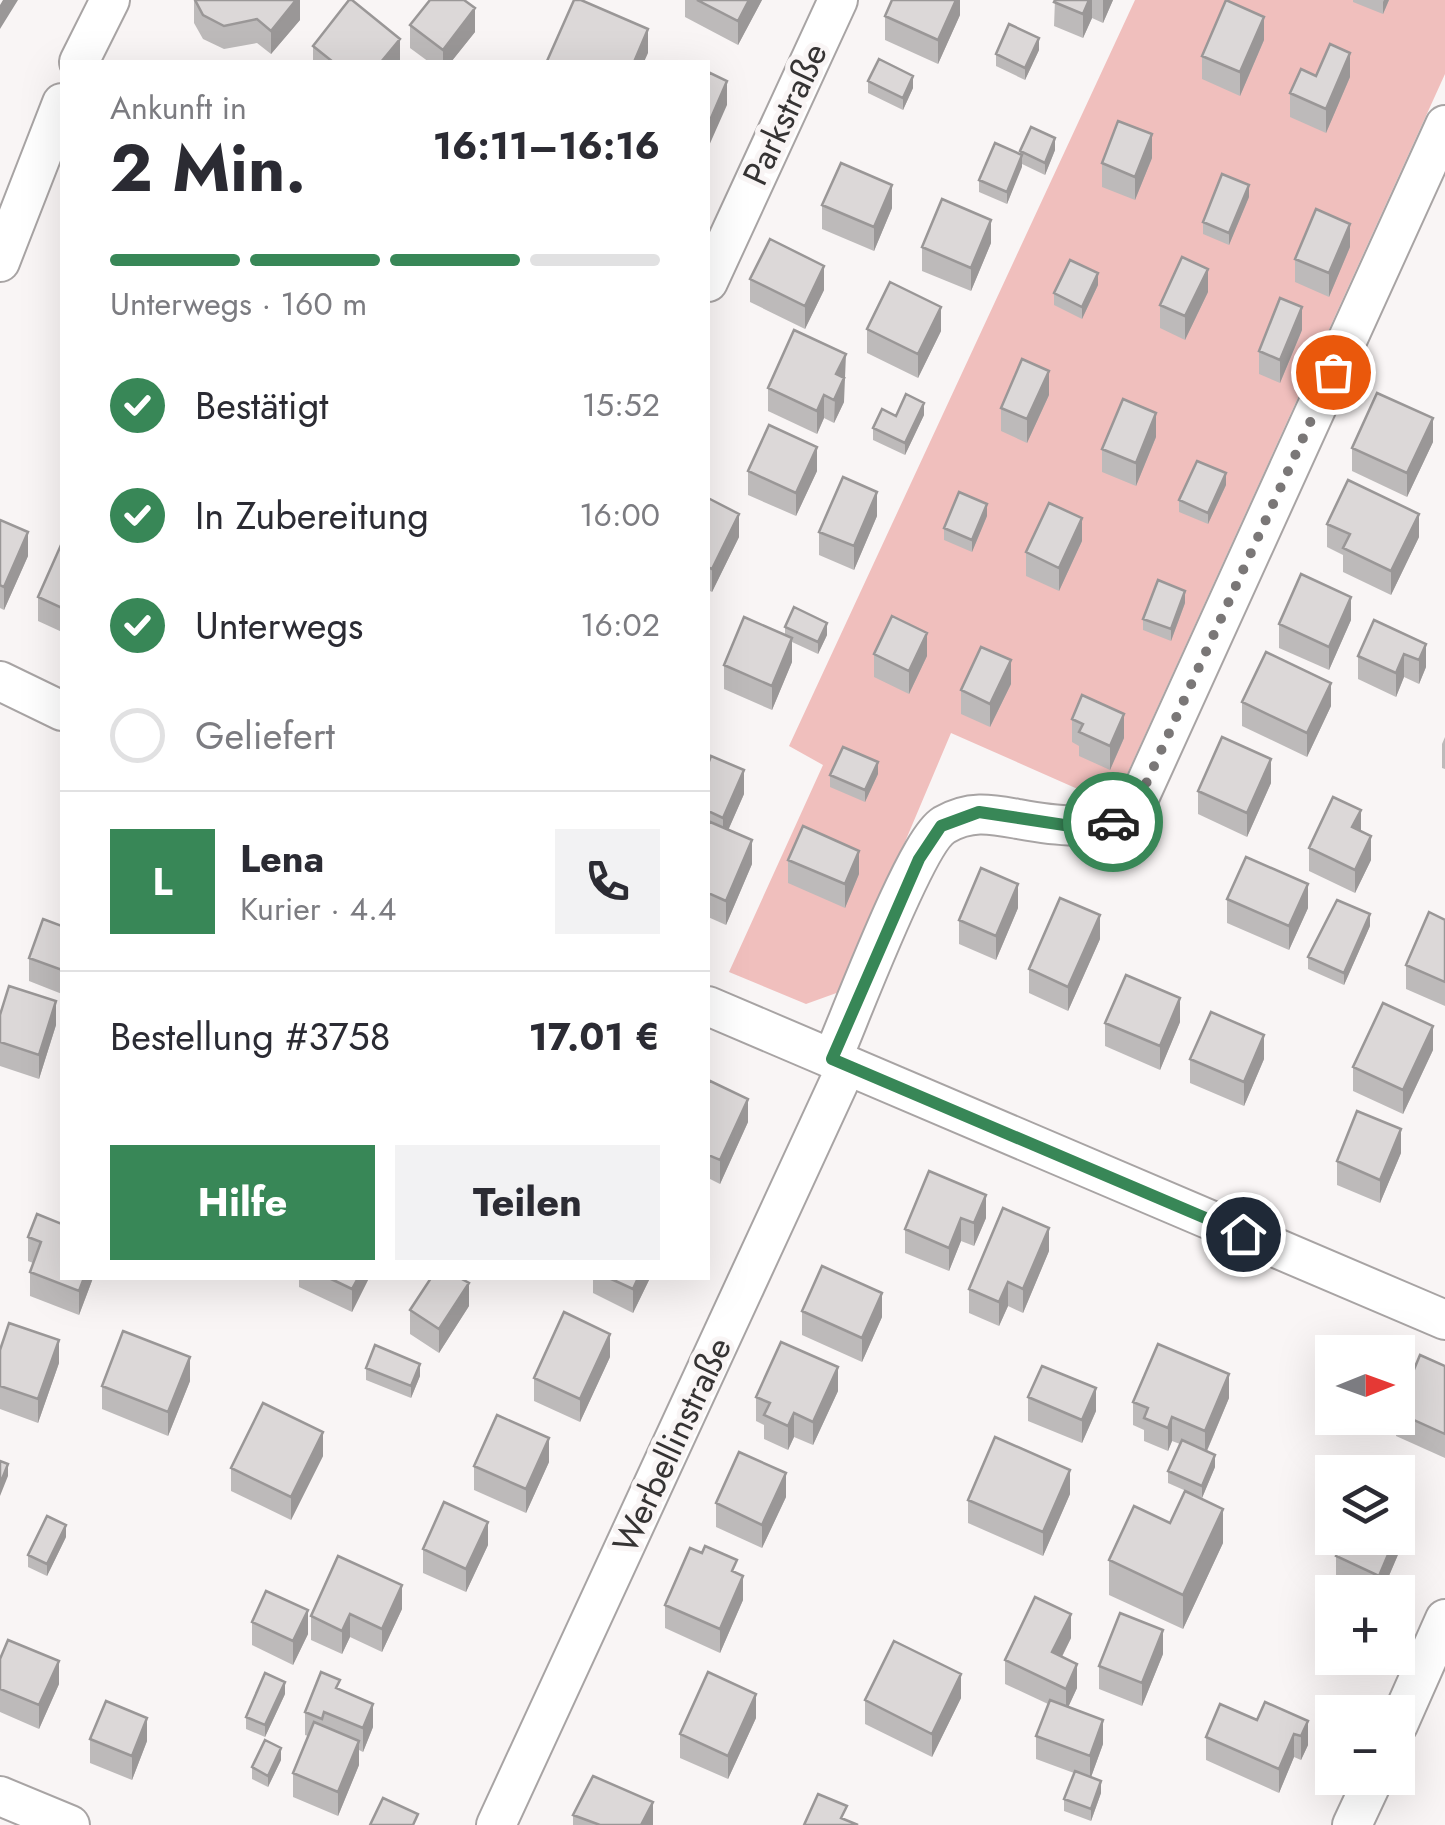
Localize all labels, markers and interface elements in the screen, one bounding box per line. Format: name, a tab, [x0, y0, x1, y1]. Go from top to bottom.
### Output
street label: Parkstraße	[730, 35, 840, 193]
text: Ankunft in	[110, 85, 247, 131]
text: 16:11–16:16	[433, 118, 660, 173]
text: 2 Min.	[110, 121, 306, 215]
text: Unterwegs · 160 m	[110, 281, 367, 327]
pin	[1291, 330, 1376, 415]
icon: bag	[1306, 345, 1361, 400]
icon: check	[110, 378, 165, 433]
text: Bestätigt	[195, 378, 328, 433]
text: 15:52	[582, 382, 660, 428]
icon: check	[110, 488, 165, 543]
text: In Zubereitung	[195, 488, 429, 543]
text: 16:00	[579, 492, 660, 538]
icon: check	[110, 598, 165, 653]
text: Unterwegs	[195, 598, 363, 653]
text: 16:02	[580, 602, 660, 648]
text: Geliefert	[195, 708, 335, 763]
courier	[1063, 772, 1163, 872]
icon: car	[1086, 795, 1141, 850]
button: phone	[555, 829, 660, 934]
text: Lena	[240, 831, 324, 886]
text: L	[152, 854, 173, 909]
text: Kurier · 4.4	[240, 886, 396, 932]
text: Bestellung #3758	[110, 1009, 391, 1064]
text: 17.01 €	[529, 1009, 660, 1064]
button: Hilfe	[110, 1145, 375, 1260]
button: Teilen	[395, 1145, 660, 1260]
pin	[1201, 1192, 1286, 1277]
icon: home	[1216, 1207, 1271, 1262]
street label: Werbellinstraße	[600, 1329, 744, 1561]
north arrow	[1315, 1335, 1415, 1435]
map controls	[1315, 1335, 1415, 1795]
button: layers	[1315, 1455, 1415, 1555]
button: +	[1315, 1575, 1415, 1675]
button: −	[1315, 1695, 1415, 1795]

